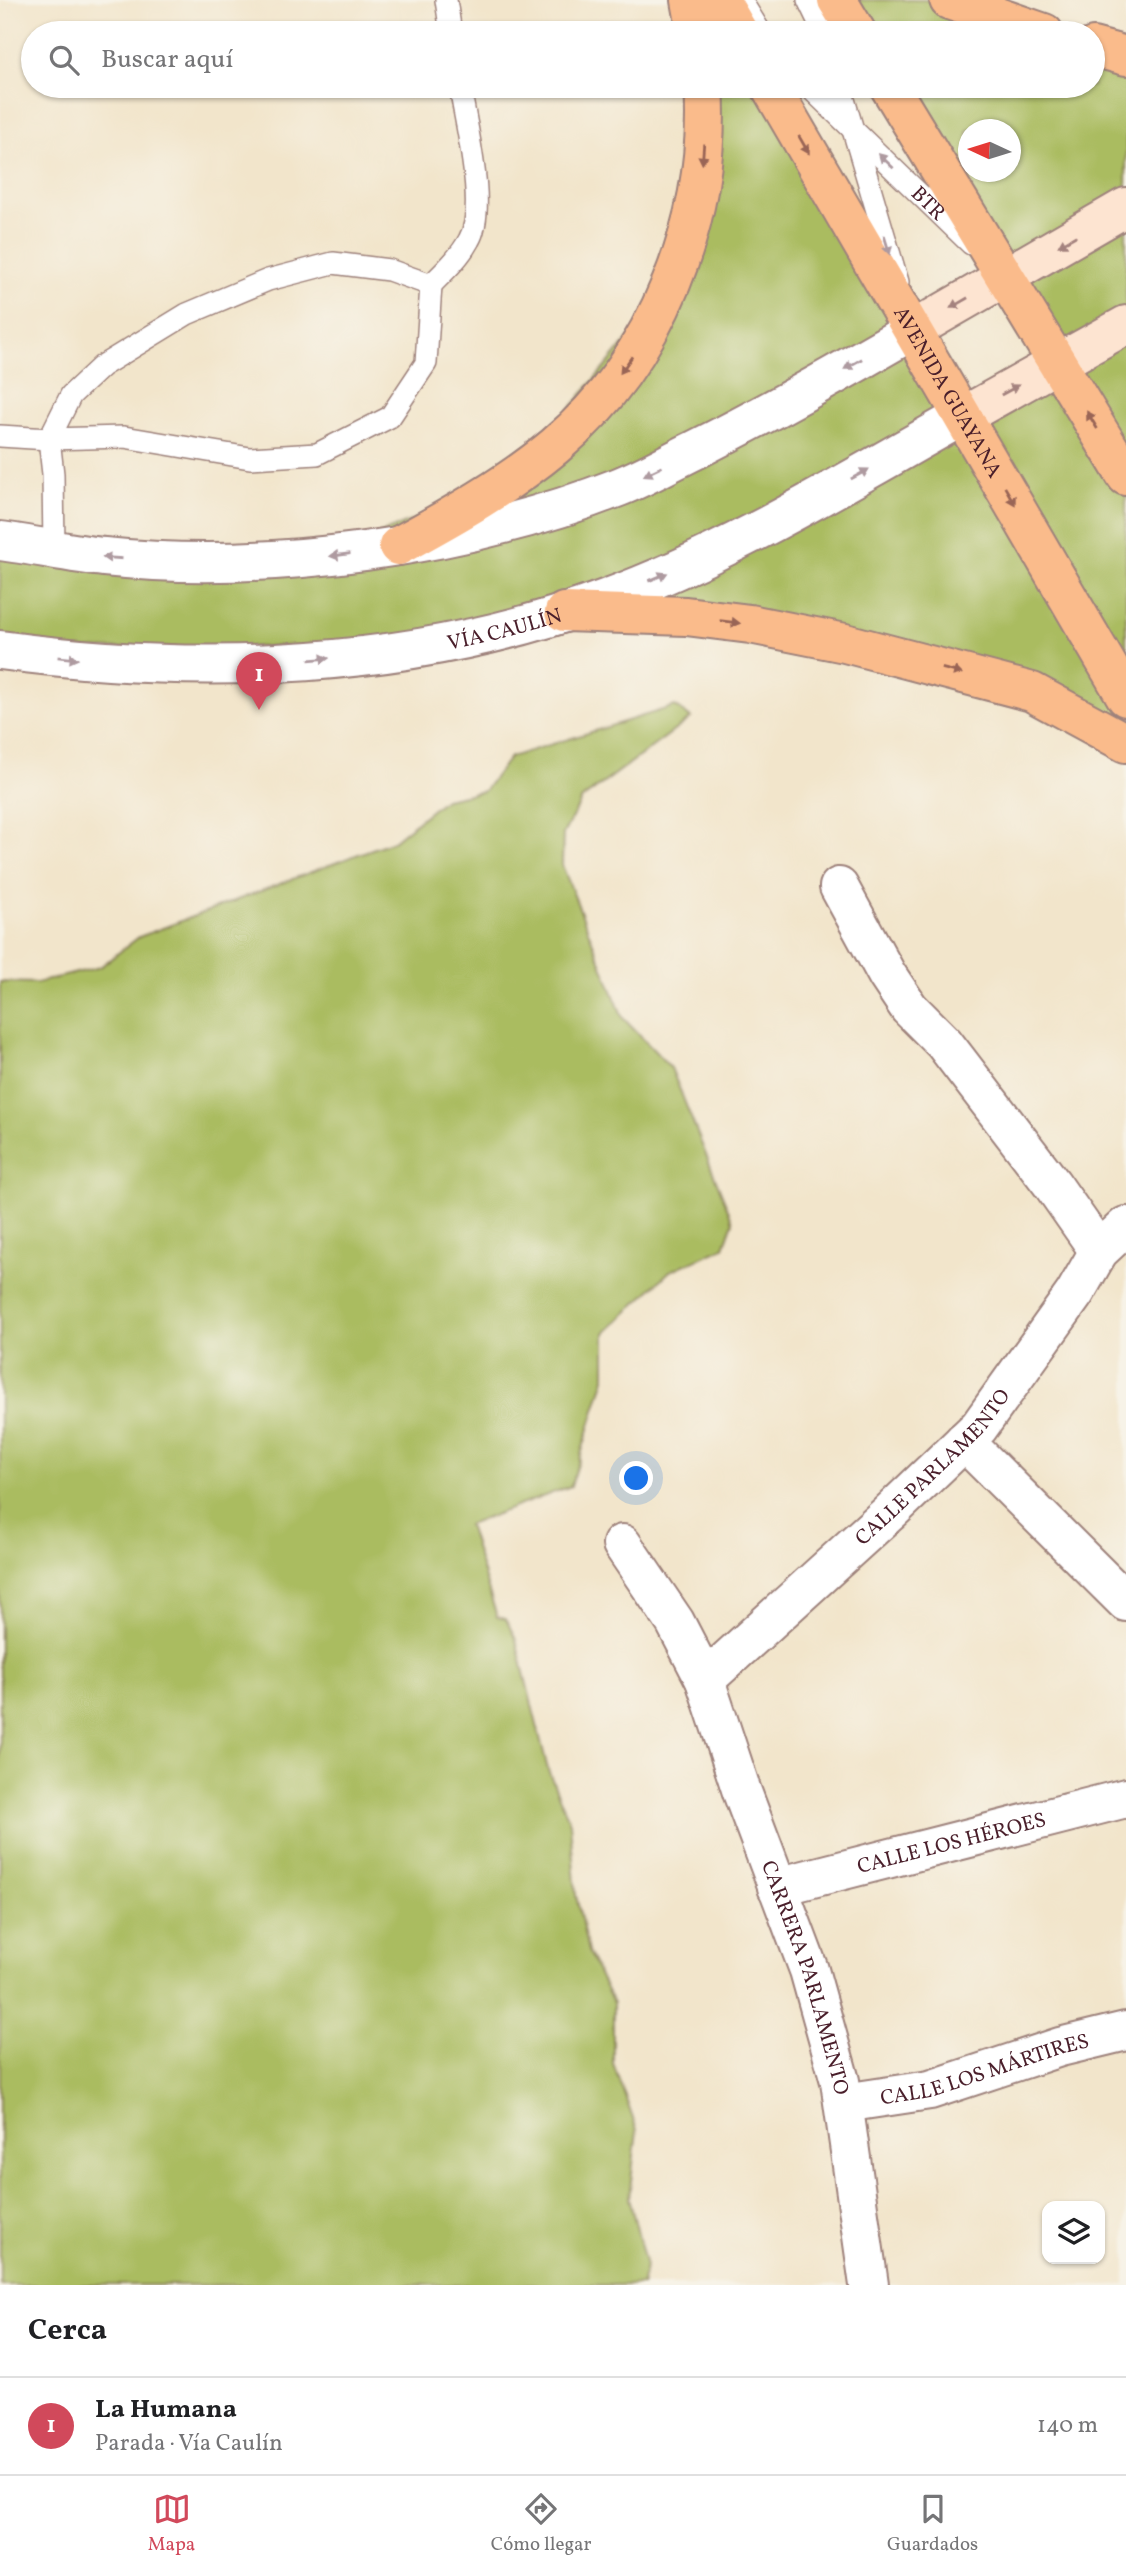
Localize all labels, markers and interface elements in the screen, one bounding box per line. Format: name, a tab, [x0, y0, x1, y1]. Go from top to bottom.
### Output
search box	[21, 21, 1105, 98]
icon: search	[45, 41, 83, 79]
text: Buscar aquí	[101, 42, 233, 78]
north arrow	[958, 119, 1021, 182]
one-way arrow	[798, 135, 810, 154]
one-way arrow	[698, 143, 709, 165]
one-way arrow	[877, 153, 894, 170]
street label: BTR	[904, 180, 952, 228]
one-way arrow	[883, 235, 893, 256]
one-way arrow	[1057, 235, 1076, 247]
one-way arrow	[949, 297, 968, 310]
street label: AVENIDA GUAYANA	[886, 302, 1008, 484]
one-way arrow	[619, 356, 633, 374]
one-way arrow	[844, 358, 863, 370]
one-way arrow	[1000, 384, 1020, 396]
one-way arrow	[1085, 410, 1098, 429]
one-way arrow	[643, 465, 663, 476]
one-way arrow	[851, 468, 870, 480]
one-way arrow	[1003, 486, 1015, 506]
one-way arrow	[328, 549, 350, 560]
one-way arrow	[101, 552, 123, 563]
one-way arrow	[648, 572, 669, 583]
street label: VÍA CAULÍN	[445, 602, 566, 659]
one-way arrow	[719, 616, 741, 627]
pin: 1	[236, 652, 282, 710]
one-way arrow	[57, 653, 79, 664]
one-way arrow	[309, 653, 331, 664]
one-way arrow	[942, 666, 963, 676]
street label: CALLE PARLAMENTO	[849, 1383, 1018, 1553]
your location	[619, 1461, 653, 1495]
street label: CALLE LOS HÉROES	[854, 1806, 1049, 1882]
street label: CARRERA PARLAMENTO	[753, 1857, 855, 2097]
street label: CALLE LOS MÁRTIRES	[878, 2027, 1092, 2113]
map controls	[1042, 2201, 1105, 2264]
button: layers	[1042, 2201, 1105, 2264]
text: Cerca	[28, 2310, 107, 2352]
text: La Humana	[95, 2392, 237, 2428]
text: 1	[46, 2410, 56, 2442]
text: 140 m	[1037, 2410, 1098, 2442]
text: Parada · Vía Caulín	[95, 2428, 283, 2460]
tab: Mapa	[148, 2490, 195, 2558]
tab: Cómo llegar	[491, 2490, 592, 2558]
tab: Guardados	[887, 2490, 978, 2558]

